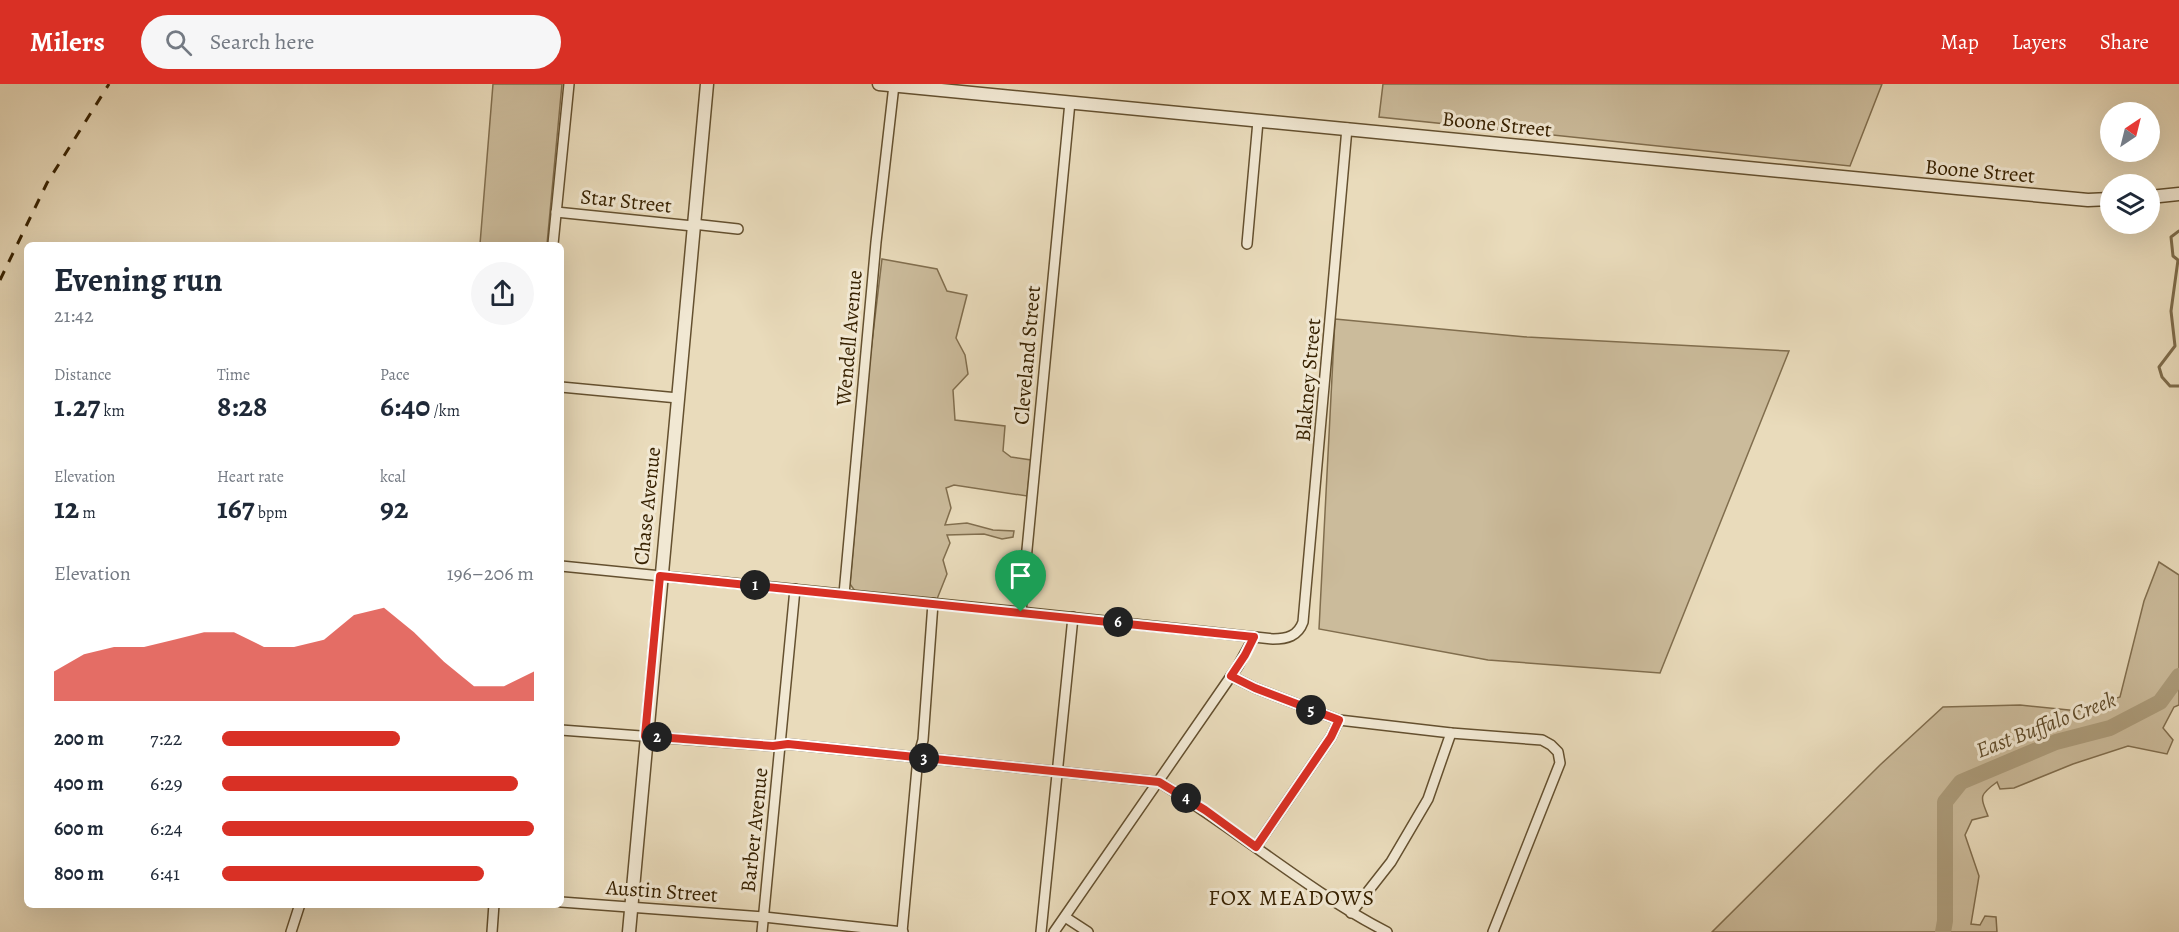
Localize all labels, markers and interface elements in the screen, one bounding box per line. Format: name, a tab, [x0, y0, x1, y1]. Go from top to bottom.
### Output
search box	[141, 15, 561, 69]
text: Milers	[30, 23, 105, 61]
icon: search	[162, 26, 195, 59]
text: Search here	[210, 27, 314, 57]
text: Map	[1940, 28, 1979, 56]
text: Layers	[2012, 28, 2067, 56]
text: Share	[2100, 28, 2149, 56]
north arrow	[2100, 102, 2160, 162]
map controls	[2100, 102, 2160, 234]
street label: Boone Street	[1441, 104, 1553, 144]
street label: Boone Street	[1924, 152, 2036, 190]
button: layers	[2100, 174, 2160, 234]
street label: Star Street	[579, 182, 673, 220]
text: Evening run	[54, 257, 223, 302]
button: share	[471, 262, 534, 325]
street label: Wendell Avenue	[829, 269, 869, 408]
street label: Cleveland Street	[1007, 284, 1047, 426]
text: 21:42	[54, 302, 94, 329]
street label: Blakney Street	[1289, 317, 1327, 443]
text: Distance	[54, 364, 111, 386]
text: Time	[217, 364, 250, 386]
text: Pace	[380, 364, 410, 386]
text: 1.27	[54, 386, 100, 426]
text: 8:28	[217, 386, 267, 426]
text: 6:40	[380, 386, 430, 426]
text: km	[100, 400, 125, 422]
text: /km	[430, 400, 460, 422]
street label: Chase Avenue	[627, 446, 667, 566]
text: Elevation	[54, 466, 115, 488]
text: Heart rate	[217, 466, 284, 488]
text: kcal	[380, 466, 406, 488]
text: 12	[54, 488, 79, 528]
text: 167	[217, 488, 255, 528]
text: 92	[380, 488, 408, 528]
text: m	[79, 502, 96, 524]
text: bpm	[255, 502, 288, 524]
pin	[995, 550, 1046, 612]
icon: arrive	[1004, 559, 1037, 592]
text: Elevation	[54, 560, 131, 587]
text: 196–206 m	[447, 560, 534, 587]
pin: 1	[740, 570, 770, 600]
text: 1	[752, 574, 758, 596]
pin: 6	[1103, 607, 1133, 637]
text: 6	[1114, 611, 1122, 633]
water label: East Buffalo Creek	[1972, 684, 2121, 765]
pin: 5	[1296, 695, 1326, 725]
text: 5	[1308, 699, 1314, 721]
pin: 2	[642, 722, 672, 752]
text: 200 m	[54, 725, 104, 752]
text: 7:22	[150, 725, 182, 752]
text: 2	[653, 726, 661, 748]
pin: 3	[909, 743, 939, 773]
text: 3	[921, 747, 927, 769]
street label: Barber Avenue	[734, 766, 774, 894]
text: 400 m	[54, 770, 104, 797]
text: 6:29	[150, 770, 183, 797]
pin: 4	[1171, 783, 1201, 813]
text: 4	[1182, 787, 1190, 809]
text: 600 m	[54, 815, 104, 842]
text: 6:24	[150, 815, 183, 842]
text: 800 m	[54, 860, 104, 887]
text: 6:41	[150, 860, 180, 887]
street label: Austin Street	[604, 873, 719, 909]
district label: FOX MEADOWS	[1208, 883, 1376, 913]

